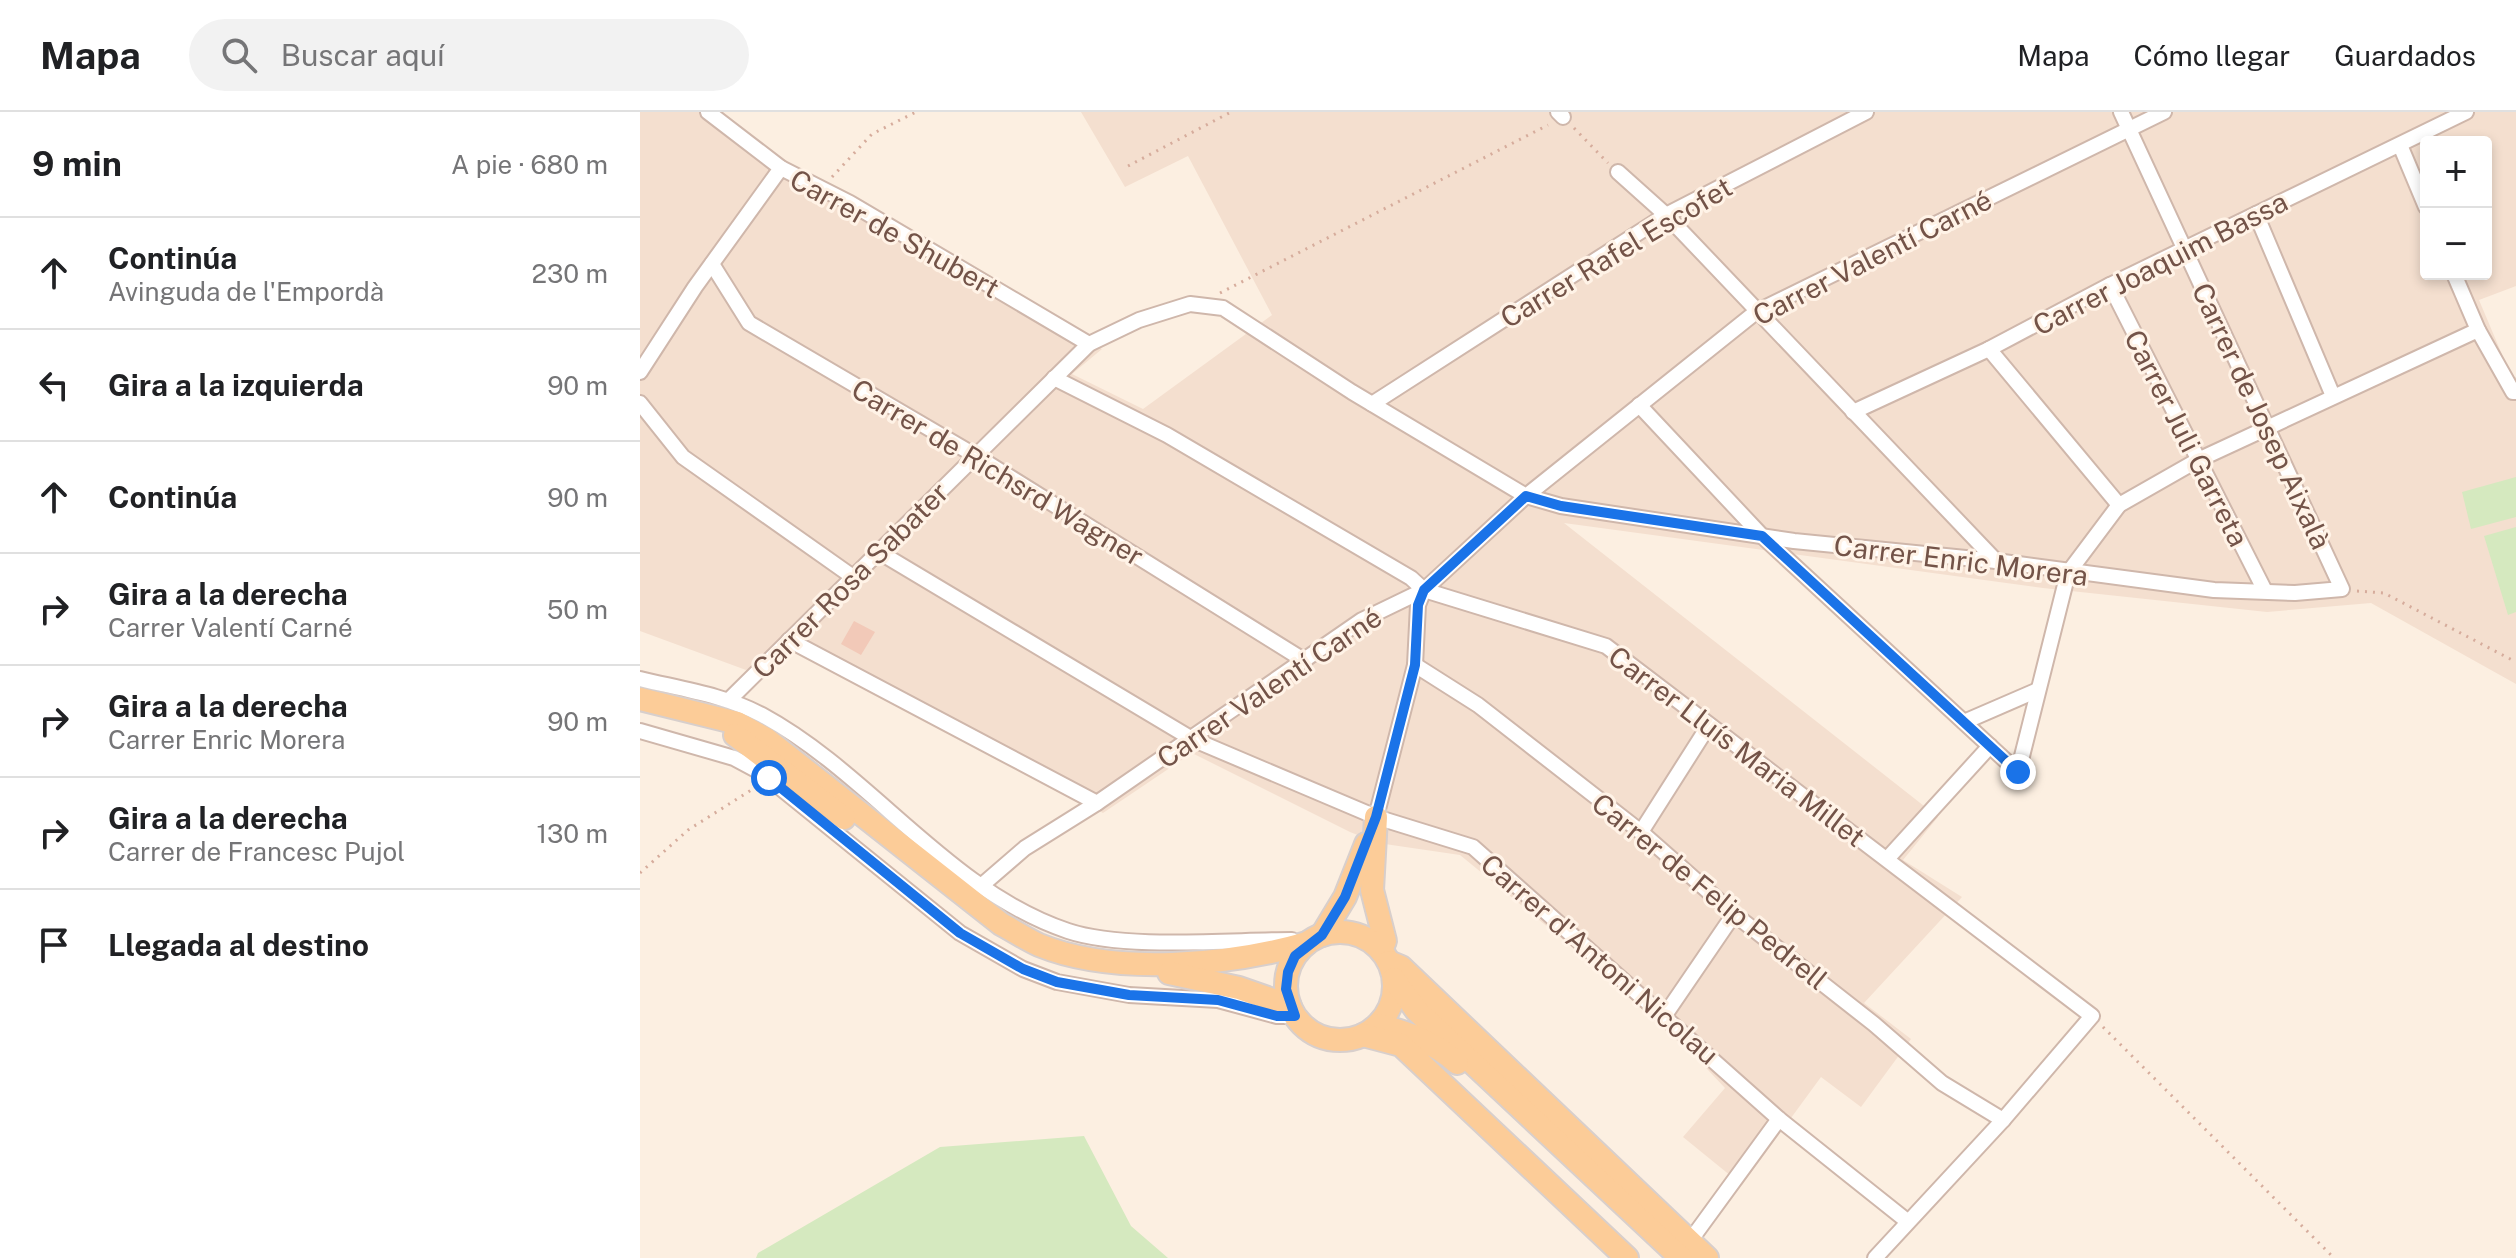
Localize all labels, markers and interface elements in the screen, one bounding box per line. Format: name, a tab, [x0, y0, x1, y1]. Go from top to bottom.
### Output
search box	[189, 19, 749, 91]
text: Mapa	[40, 33, 141, 78]
icon: search	[217, 33, 261, 77]
text: Buscar aquí	[281, 37, 445, 73]
text: Mapa	[2017, 39, 2089, 72]
text: Cómo llegar	[2133, 39, 2290, 72]
text: Guardados	[2334, 39, 2476, 72]
map controls	[2420, 136, 2492, 280]
button: +	[2420, 136, 2492, 208]
text: 9 min	[32, 144, 122, 184]
text: A pie · 680 m	[451, 149, 608, 180]
street label: Carrer de Shubert	[785, 162, 1005, 304]
street label: Carrer Rafel Escofet	[1494, 170, 1738, 334]
street label: Carrer Valentí Carné	[1747, 182, 1997, 332]
street label: Carrer Joaquim Bassa	[2027, 184, 2293, 342]
button: −	[2420, 208, 2492, 280]
text: Continúa	[108, 240, 237, 276]
icon: ahead	[32, 251, 76, 295]
text: 230 m	[532, 258, 608, 289]
text: Avinguda de l'Empordà	[108, 276, 384, 307]
street label: Carrer de Josep Aixalà	[2186, 278, 2338, 554]
street label: Carrer Juli Garreta	[2118, 324, 2256, 552]
icon: left	[32, 363, 76, 407]
text: Gira a la izquierda	[108, 367, 364, 403]
text: 90 m	[547, 370, 608, 401]
street label: Carrer de Richsrd Wagner	[846, 372, 1150, 572]
icon: ahead	[32, 475, 76, 519]
street label: Carrer Rosa Sabater	[745, 475, 955, 685]
text: Continúa	[108, 479, 237, 515]
text: 90 m	[547, 482, 608, 513]
street label: Carrer Enric Morera	[1832, 528, 2090, 592]
text: Gira a la derecha	[108, 576, 348, 612]
icon: right	[32, 587, 76, 631]
text: 50 m	[547, 594, 608, 625]
street label: Carrer Valentí Carné	[1151, 600, 1387, 774]
text: Carrer Valentí Carné	[108, 612, 353, 643]
street label: Carrer Lluís Maria Millet	[1602, 639, 1872, 853]
text: Gira a la derecha	[108, 688, 348, 724]
icon: right	[32, 699, 76, 743]
text: 90 m	[547, 706, 608, 737]
text: Carrer Enric Morera	[108, 724, 345, 755]
route end	[2000, 754, 2036, 790]
route start	[751, 760, 787, 796]
street label: Carrer de Felip Pedrell	[1586, 786, 1834, 996]
text: Gira a la derecha	[108, 800, 348, 836]
icon: right	[32, 811, 76, 855]
text: 130 m	[536, 818, 608, 849]
text: Carrer de Francesc Pujol	[108, 836, 405, 867]
street label: Carrer d'Antoni Nicolau	[1475, 847, 1725, 1071]
icon: arrive	[32, 923, 76, 967]
text: Llegada al destino	[108, 927, 369, 963]

